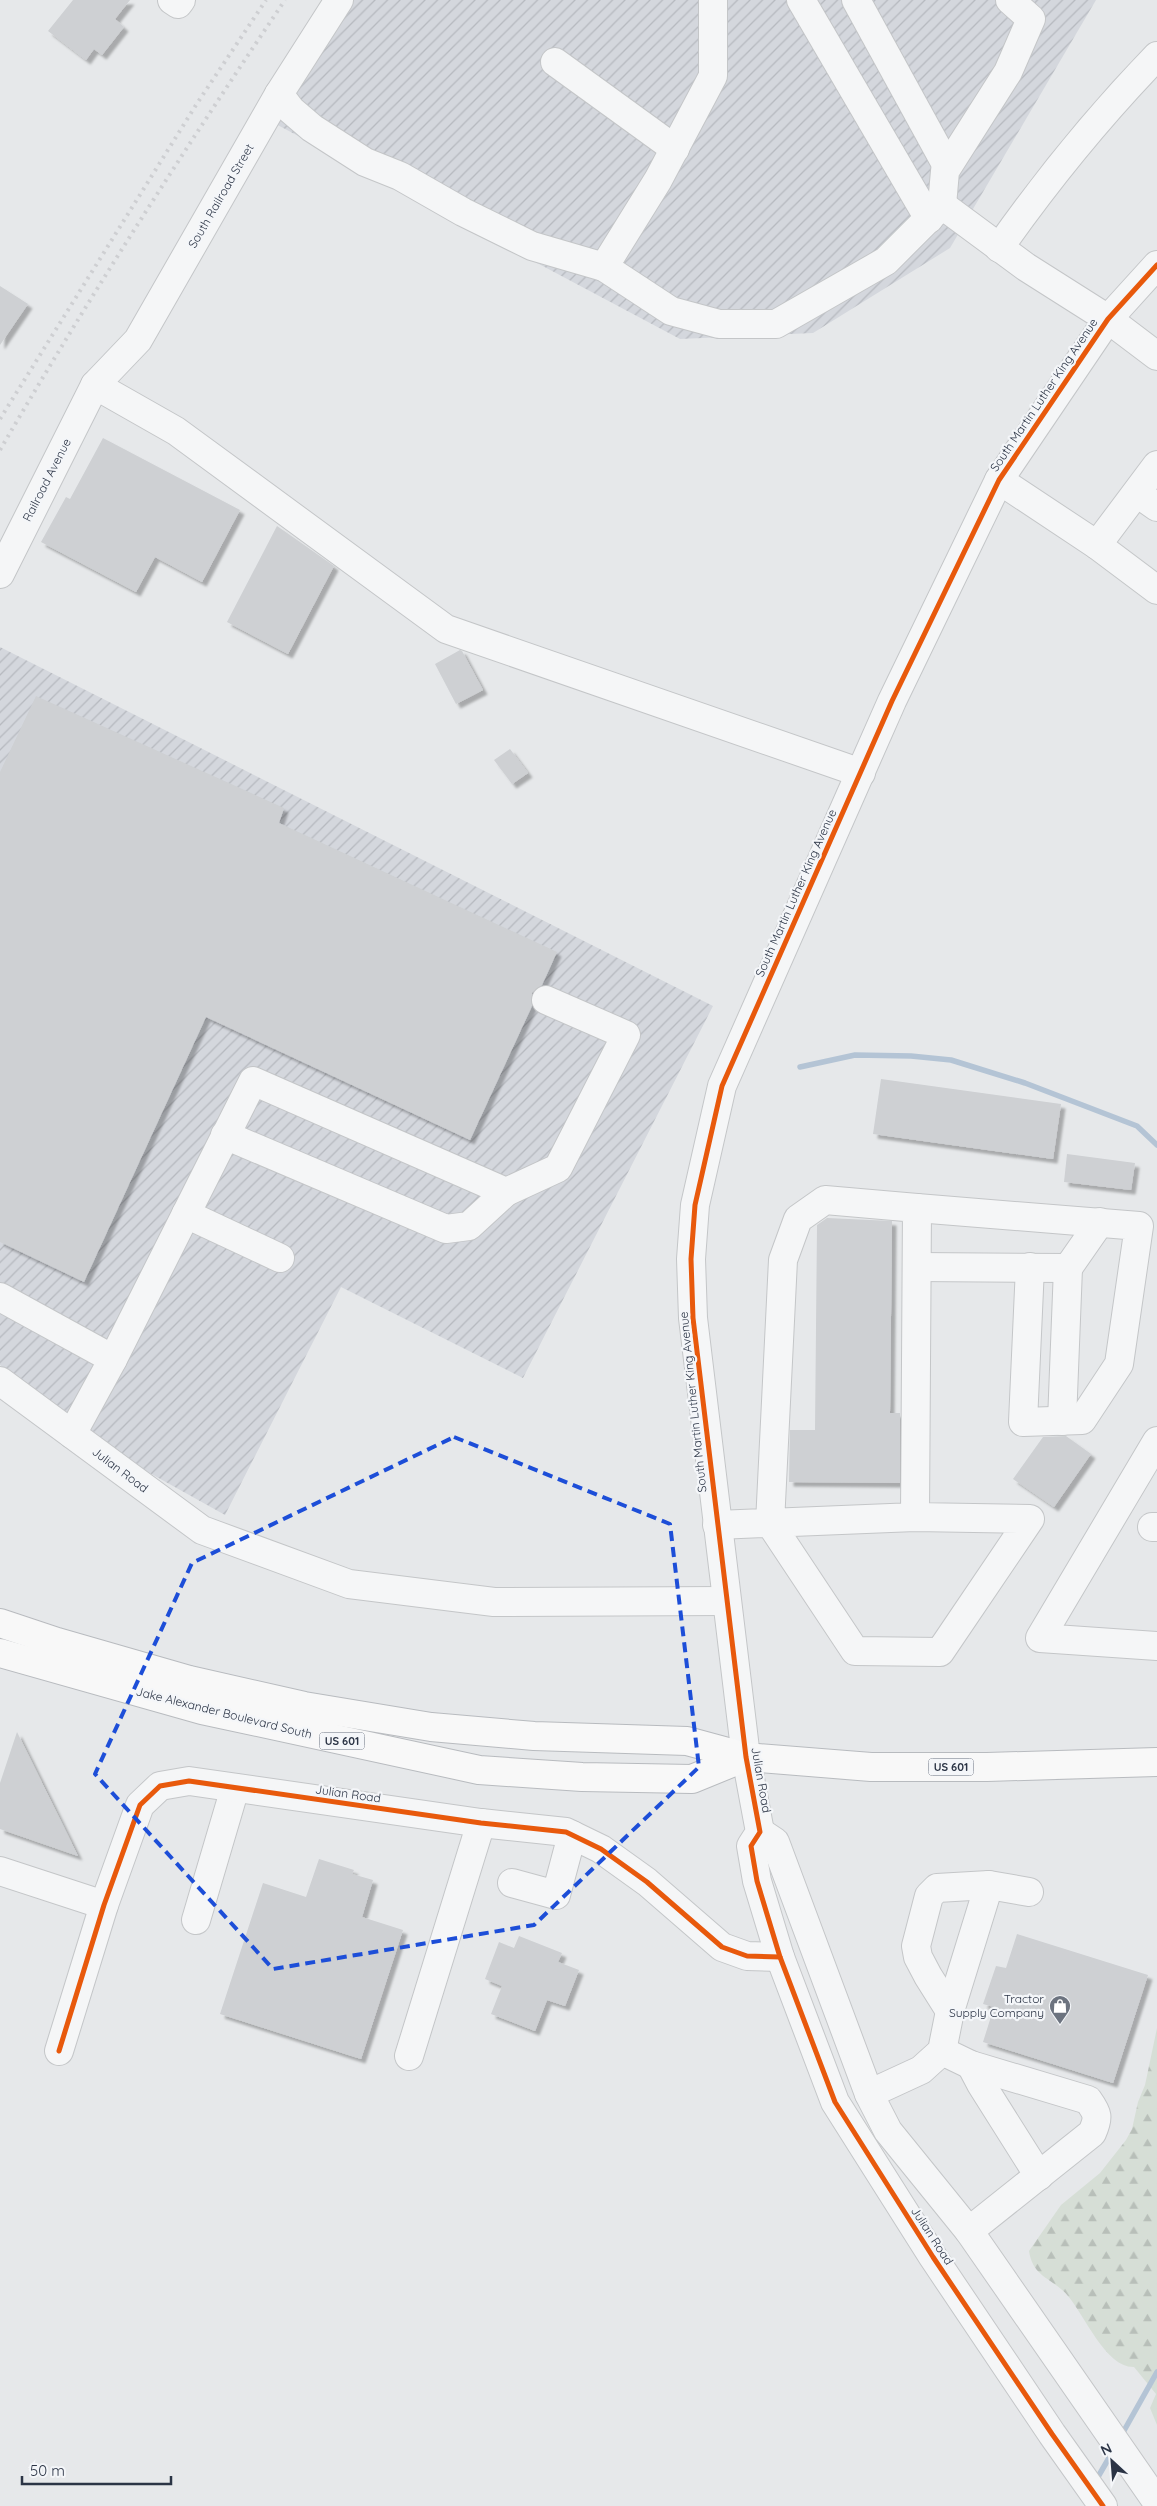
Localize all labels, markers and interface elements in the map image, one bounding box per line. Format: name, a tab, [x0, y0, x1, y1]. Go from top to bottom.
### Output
street label: South Railroad Street	[185, 141, 257, 251]
street label: South Martin Luther King Avenue	[987, 315, 1101, 474]
street label: Railroad Avenue	[19, 436, 74, 524]
street label: South Martin Luther King Avenue	[752, 806, 839, 979]
street label: South Martin Luther King Avenue	[676, 1311, 709, 1493]
street label: Julian Road	[89, 1444, 151, 1496]
street label: Jake Alexander Boulevard South	[135, 1683, 314, 1742]
road number: US 601	[320, 1732, 364, 1750]
street label: Julian Road	[748, 1746, 775, 1814]
road number: US 601	[928, 1758, 974, 1775]
street label: Julian Road	[314, 1781, 382, 1806]
place label: Tractor Supply Company	[949, 1991, 1044, 2020]
shop icon: Tractor Supply Company	[1048, 1994, 1072, 2025]
street label: Julian Road	[908, 2204, 957, 2268]
north arrow	[1087, 2436, 1137, 2486]
text: N	[1098, 2439, 1115, 2460]
scale bar	[22, 2454, 171, 2486]
text: 50 m	[30, 2461, 65, 2480]

